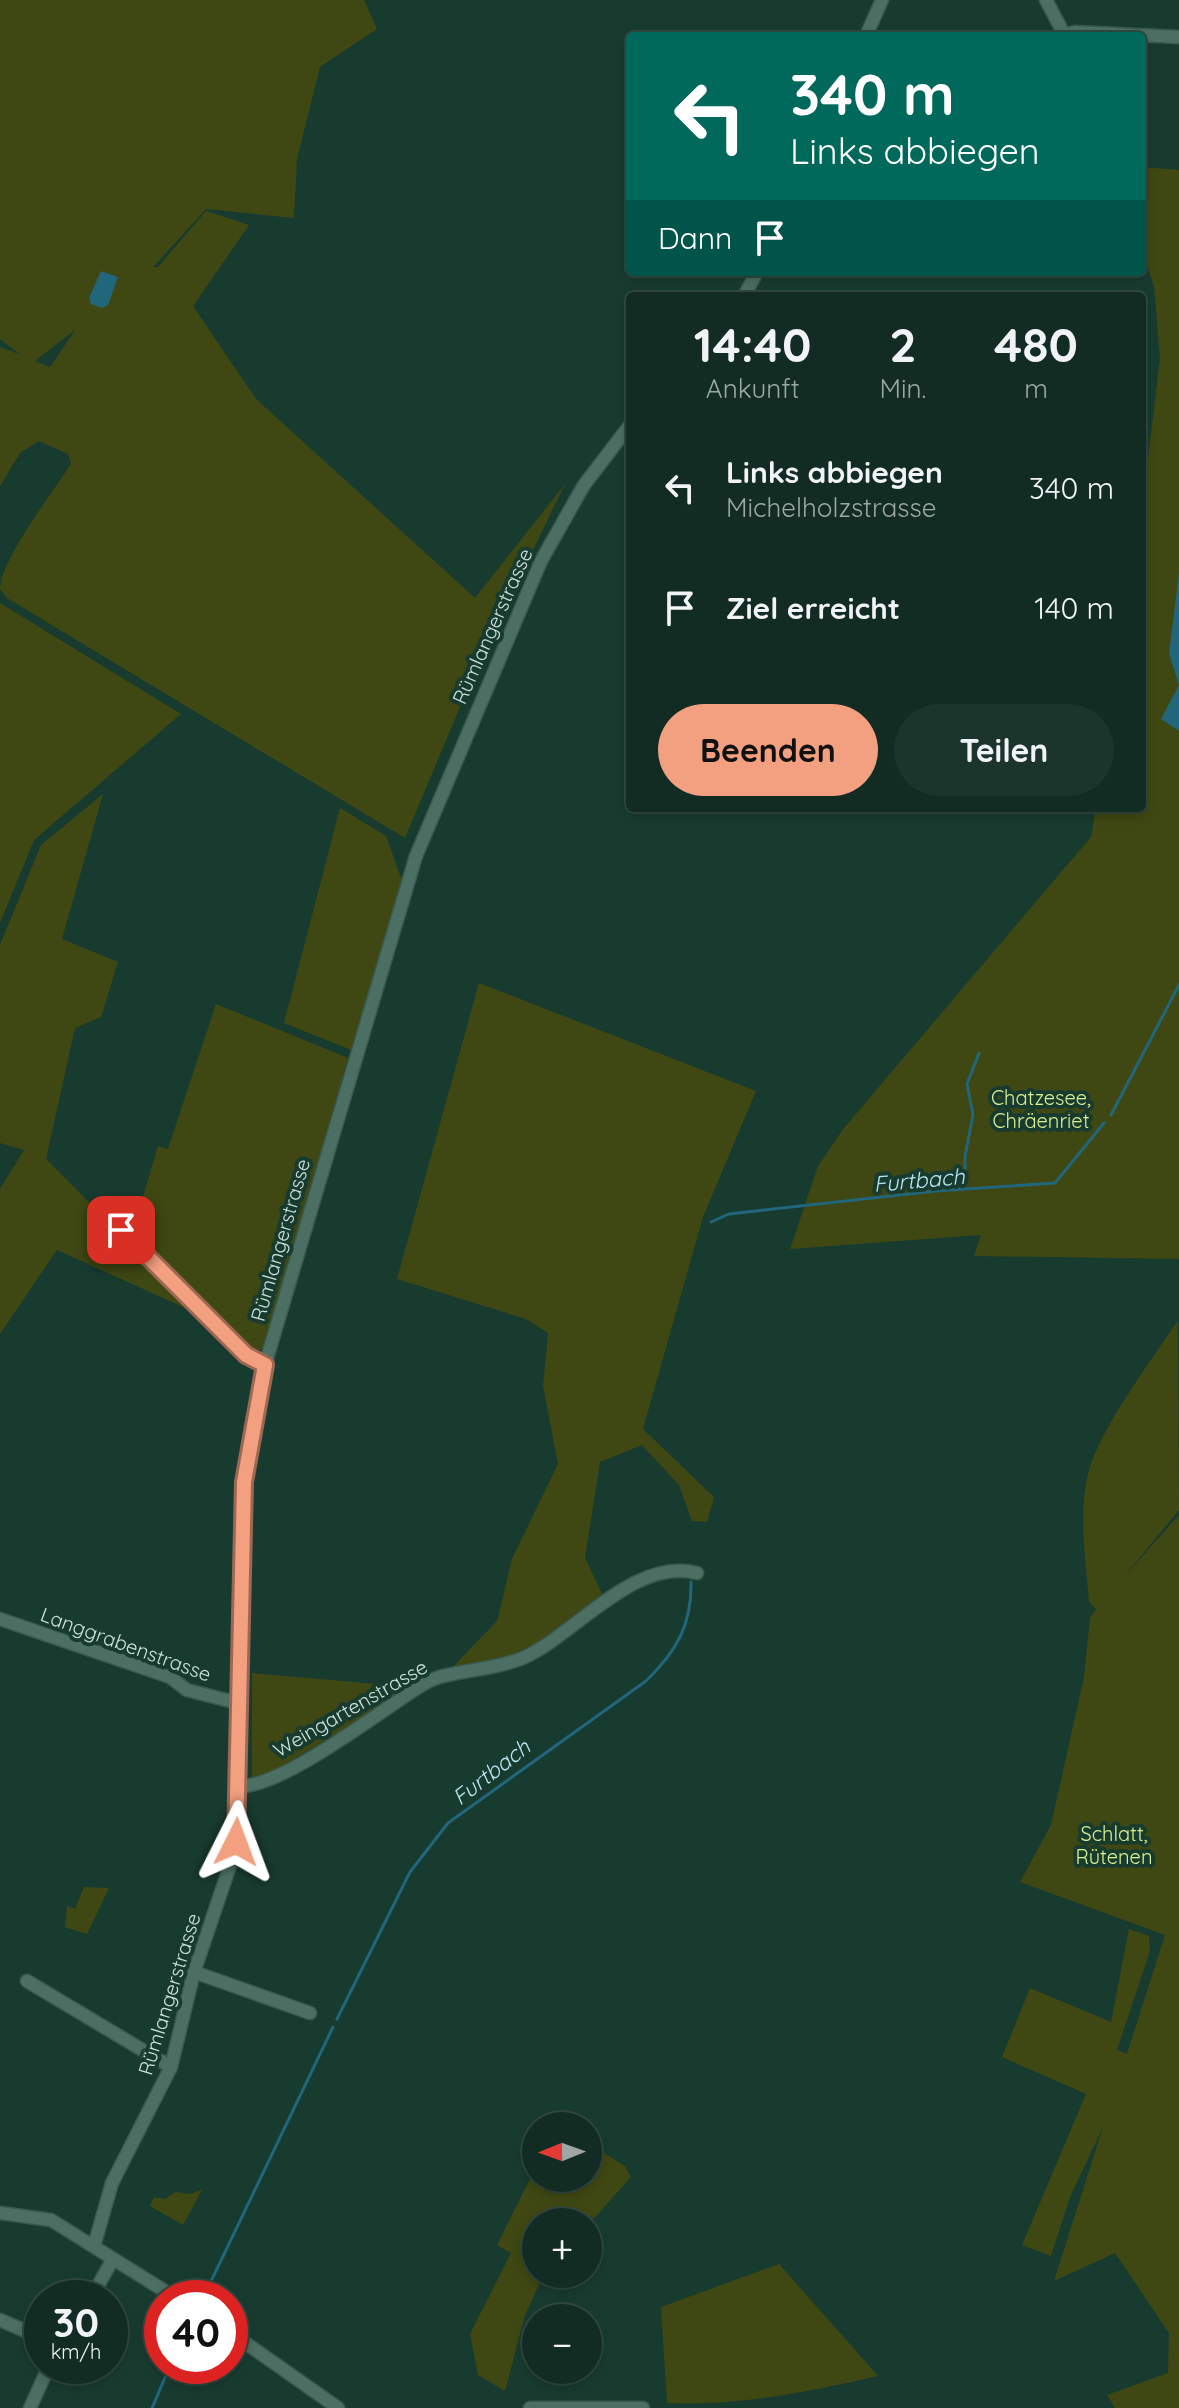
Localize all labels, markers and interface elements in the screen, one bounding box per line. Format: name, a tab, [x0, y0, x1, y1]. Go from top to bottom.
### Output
text: 340 m	[790, 59, 955, 129]
icon: left	[658, 64, 762, 168]
text: Links abbiegen	[790, 128, 1040, 173]
icon: arrive	[748, 216, 792, 260]
text: Dann	[658, 219, 732, 257]
text: 14:40	[694, 314, 812, 374]
text: 2	[889, 314, 916, 374]
text: 480	[994, 314, 1078, 374]
text: Ankunft	[706, 372, 800, 405]
text: Min.	[879, 372, 926, 405]
text: m	[1024, 372, 1048, 405]
text: Links abbiegen	[726, 453, 943, 491]
icon: left	[658, 466, 702, 510]
text: 340 m	[1029, 469, 1114, 507]
text: Michelholzstrasse	[726, 491, 936, 524]
street label: Rümlangerstrasse	[446, 544, 538, 708]
icon: arrive	[658, 586, 702, 630]
text: Ziel erreicht	[726, 589, 900, 627]
text: 140 m	[1034, 589, 1114, 627]
button: Beenden	[658, 704, 878, 796]
button: Teilen	[894, 704, 1114, 796]
park label: Chatzesee, Chräenriet	[991, 1085, 1091, 1133]
street label: Rümlangerstrasse	[245, 1156, 315, 1324]
water label: Furtbach	[872, 1162, 966, 1198]
pin	[87, 1196, 155, 1264]
icon: arrive	[99, 1208, 143, 1252]
street label: Langgrabenstrasse	[37, 1602, 215, 1686]
street label: Weingartenstrasse	[269, 1654, 431, 1762]
water label: Furtbach	[446, 1733, 536, 1811]
position arrow	[194, 1800, 278, 1884]
park label: Schlatt, Rütenen	[1076, 1821, 1152, 1869]
street label: Rümlangerstrasse	[132, 1910, 206, 2078]
north arrow	[522, 2112, 602, 2192]
map controls	[522, 2112, 602, 2384]
button: +	[522, 2208, 602, 2288]
speed limit sign: 40	[144, 2280, 248, 2384]
text: 30	[53, 2297, 99, 2347]
button: −	[522, 2304, 602, 2384]
text: km/h	[51, 2339, 101, 2364]

